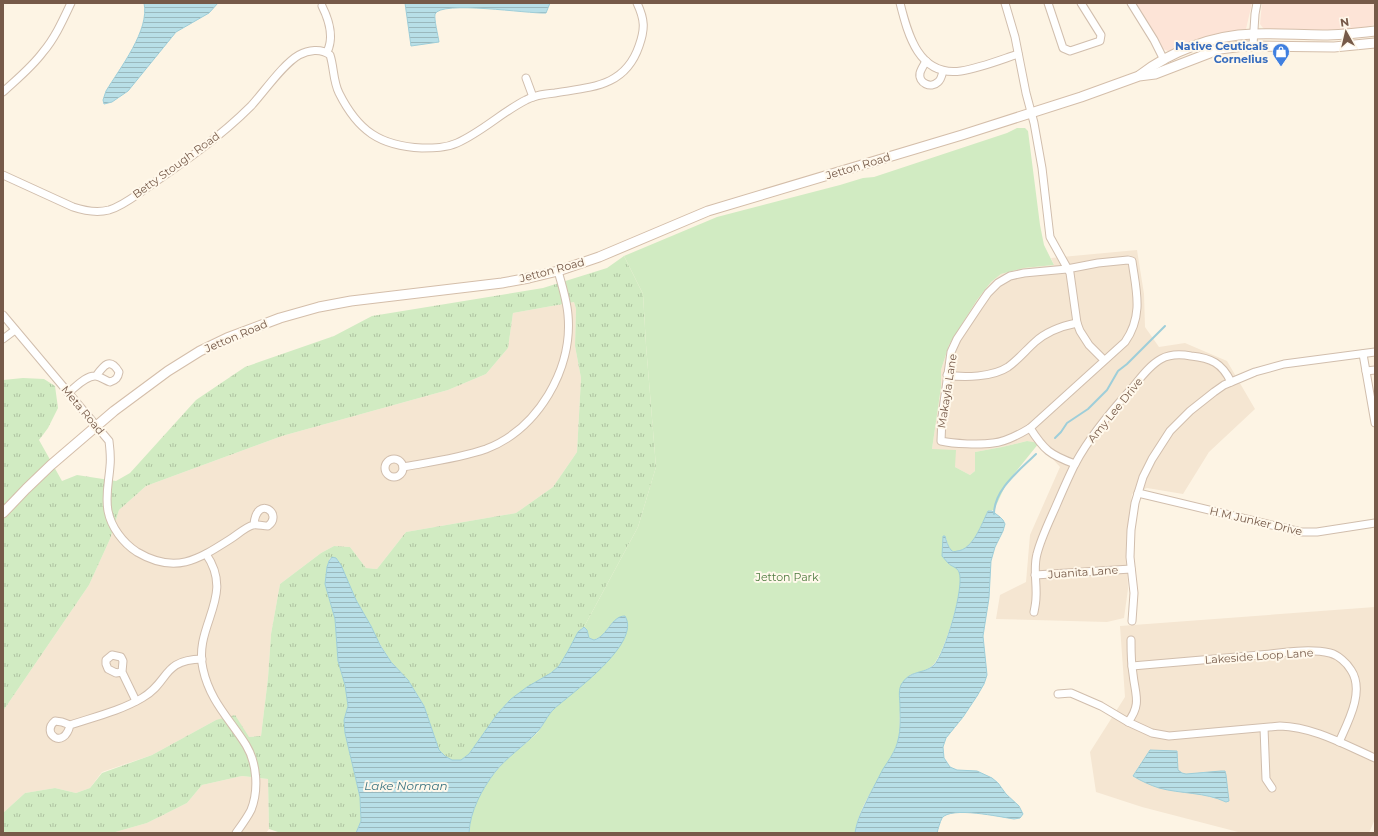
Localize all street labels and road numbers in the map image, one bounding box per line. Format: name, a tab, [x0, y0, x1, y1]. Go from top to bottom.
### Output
street label: Betty Stough Road	[130, 129, 222, 201]
street label: Jetton Road	[823, 150, 892, 183]
street label: Jetton Road	[517, 255, 586, 286]
street label: Jetton Road	[202, 317, 269, 356]
street label: Makayla Lane	[934, 352, 960, 429]
street label: Amy Lee Drive	[1085, 374, 1146, 445]
street label: Meta Road	[59, 383, 107, 437]
street label: H M Junker Drive	[1208, 504, 1304, 539]
street label: Juanita Lane	[1046, 563, 1119, 582]
street label: Lakeside Loop Lane	[1204, 645, 1314, 667]

